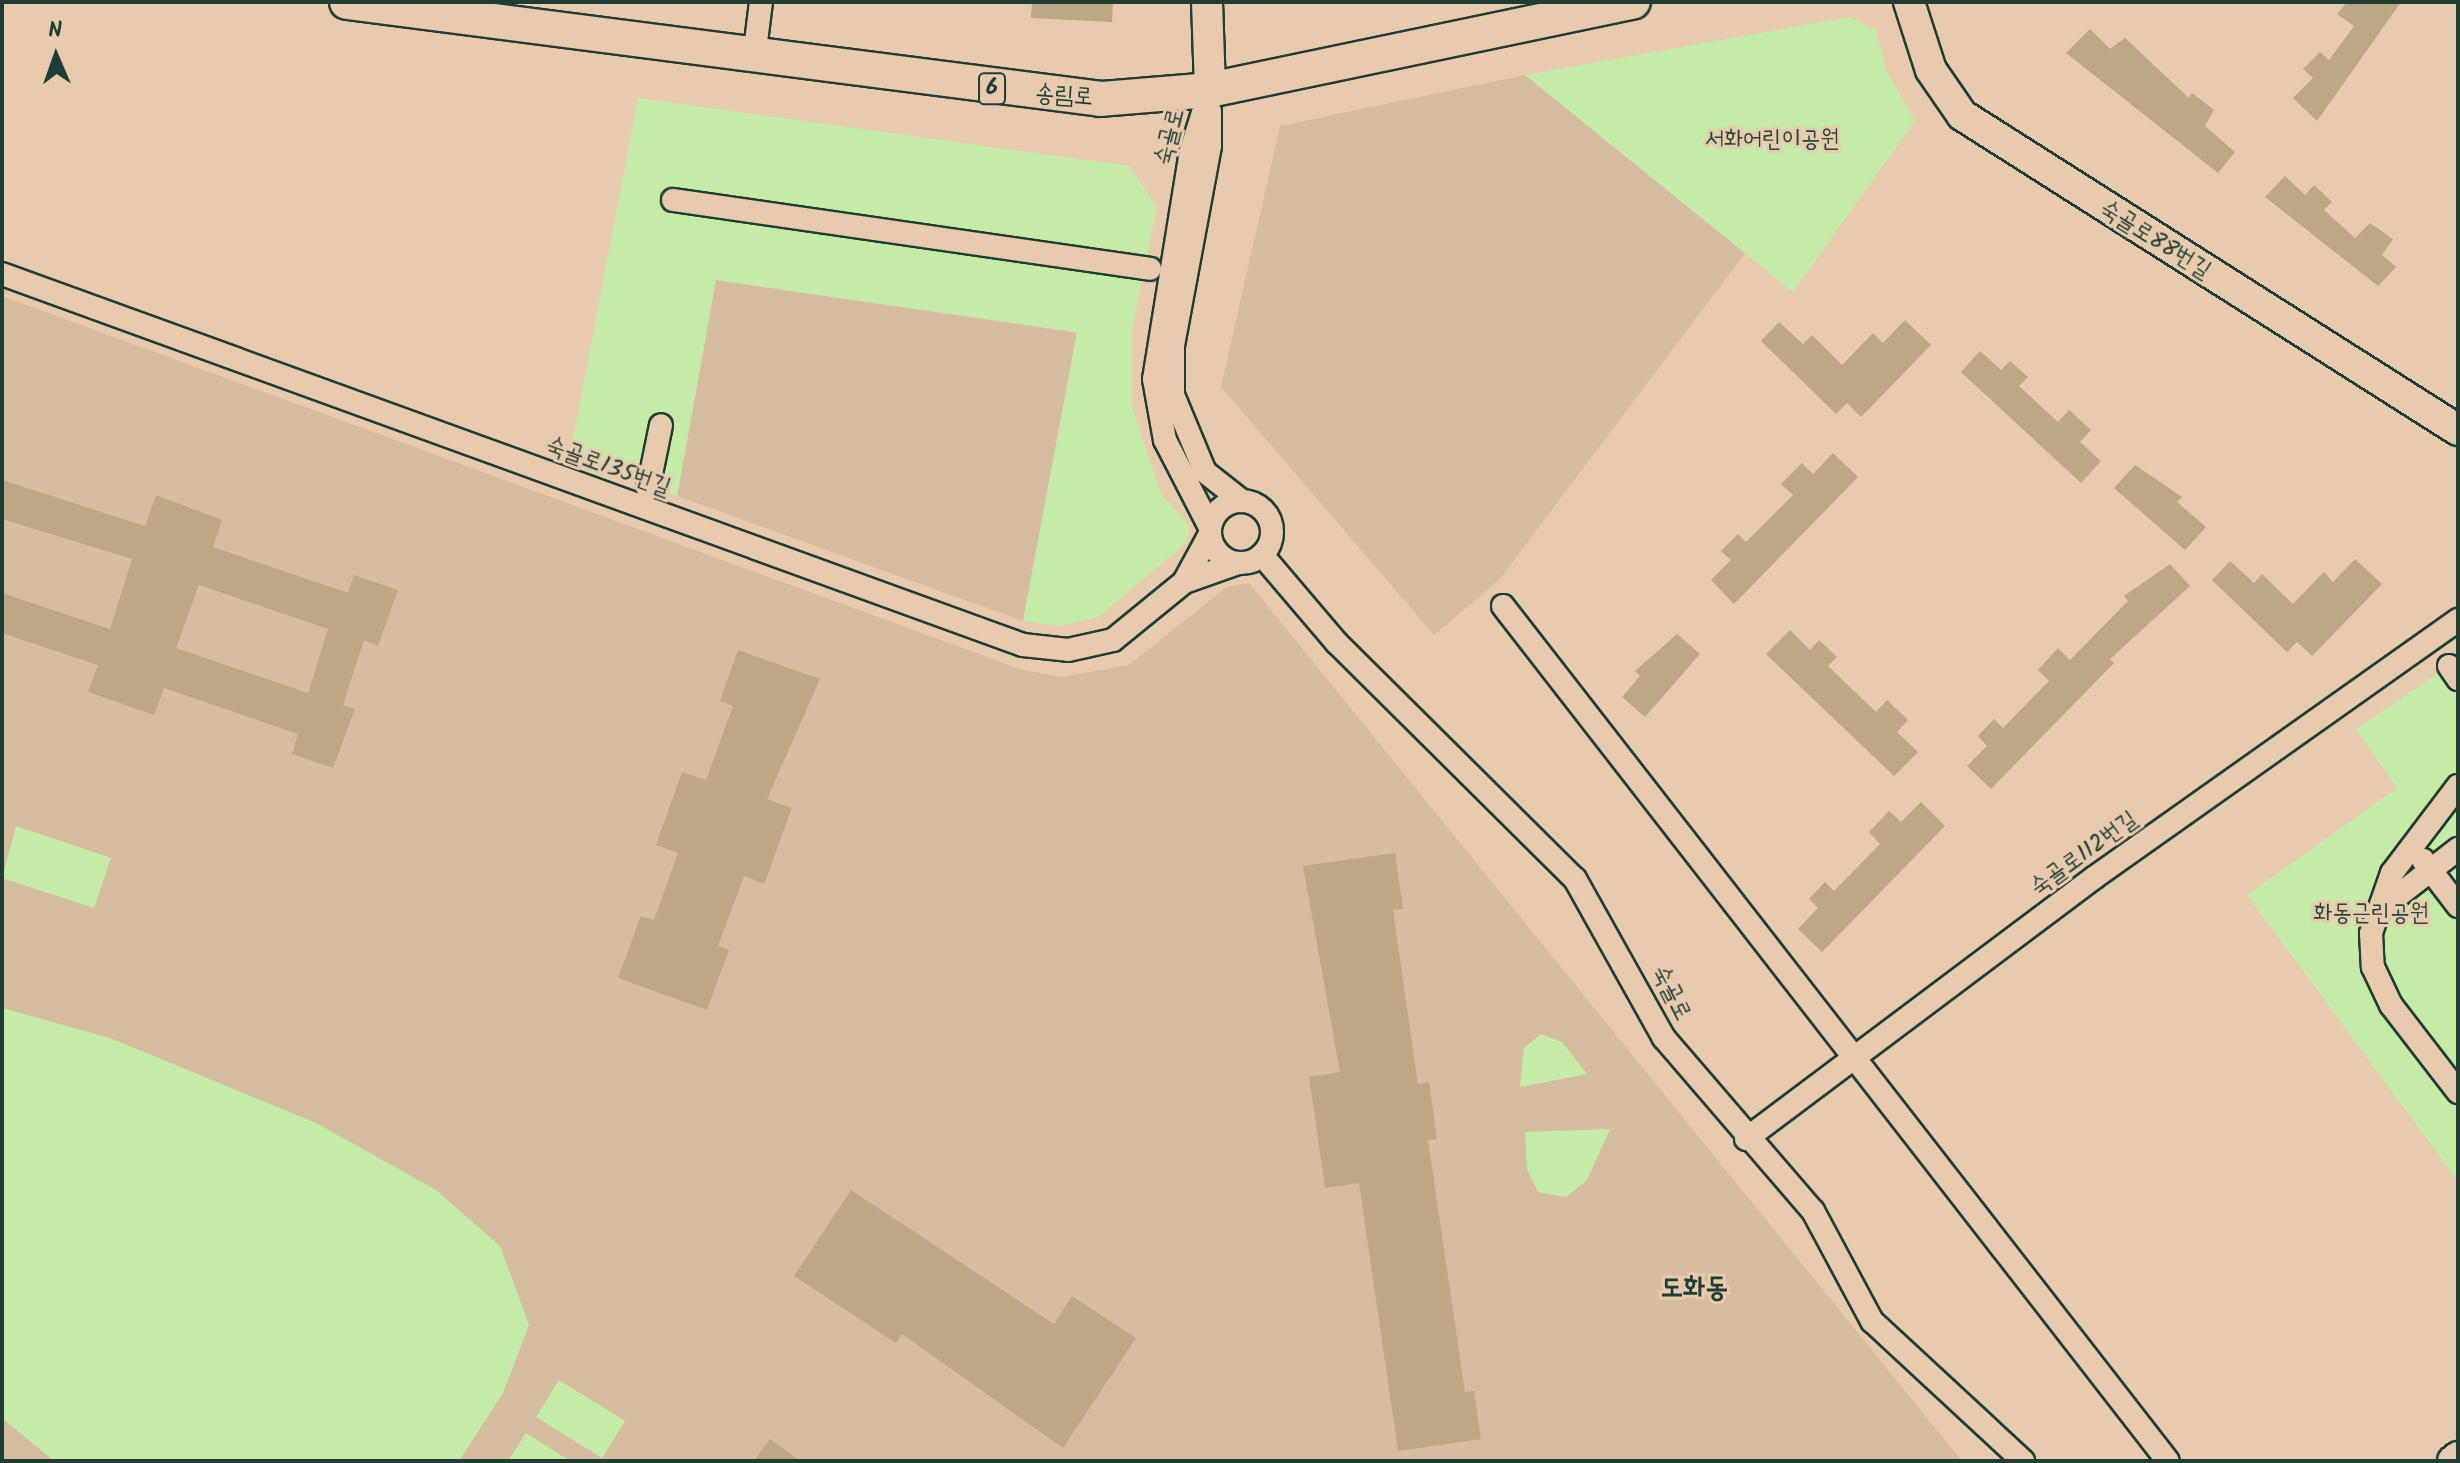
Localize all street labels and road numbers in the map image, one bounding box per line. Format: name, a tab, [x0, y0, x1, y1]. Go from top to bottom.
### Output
road number: 6	[978, 71, 1006, 107]
street label: 송림로	[1034, 80, 1094, 112]
street label: 숙골로	[1149, 105, 1191, 169]
street label: 숙골로88번길	[2094, 195, 2216, 285]
street label: 숙골로135번길	[542, 431, 674, 503]
street label: 숙골로112번길	[2025, 805, 2143, 903]
street label: 숙골로	[1645, 961, 1697, 1025]

